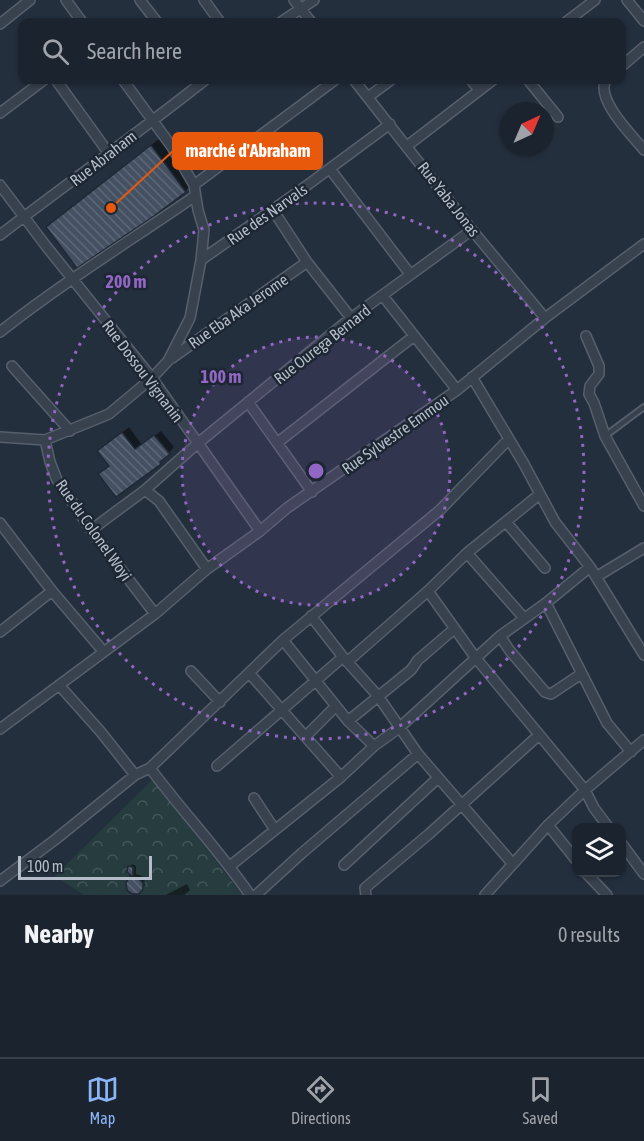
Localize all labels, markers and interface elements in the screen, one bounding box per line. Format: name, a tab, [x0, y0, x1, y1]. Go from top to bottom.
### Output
search box	[18, 18, 626, 84]
icon: search	[39, 35, 72, 68]
text: Search here	[87, 38, 182, 64]
north arrow	[500, 102, 554, 156]
street label: Rue Abraham	[66, 127, 140, 189]
callout: marché d'Abraham	[173, 133, 322, 169]
text: marché d'Abraham	[186, 140, 310, 161]
street label: Rue Yaba Jonas	[414, 158, 484, 240]
street label: Rue des Narvals	[224, 180, 311, 248]
street label: Rue Eba Aka Jerome	[185, 270, 291, 352]
text: 200 m	[106, 271, 146, 292]
street label: Rue Ourega Bernard	[270, 301, 374, 388]
street label: Rue Dossou Vignanin	[98, 316, 187, 426]
text: 100 m	[201, 366, 241, 387]
street label: Rue Sylvestre Emmou	[338, 391, 452, 478]
centre of rings	[306, 461, 326, 481]
street label: Rue du Colonel Woyi	[52, 476, 136, 585]
map controls	[572, 823, 626, 877]
button: layers	[572, 823, 626, 877]
scale bar	[18, 853, 152, 880]
text: 100 m	[27, 857, 63, 875]
text: Nearby	[24, 919, 94, 949]
text: 0 results	[558, 923, 620, 946]
tab: Map	[86, 1073, 119, 1127]
tab: Directions	[291, 1073, 351, 1127]
tab: Saved	[523, 1073, 558, 1127]

